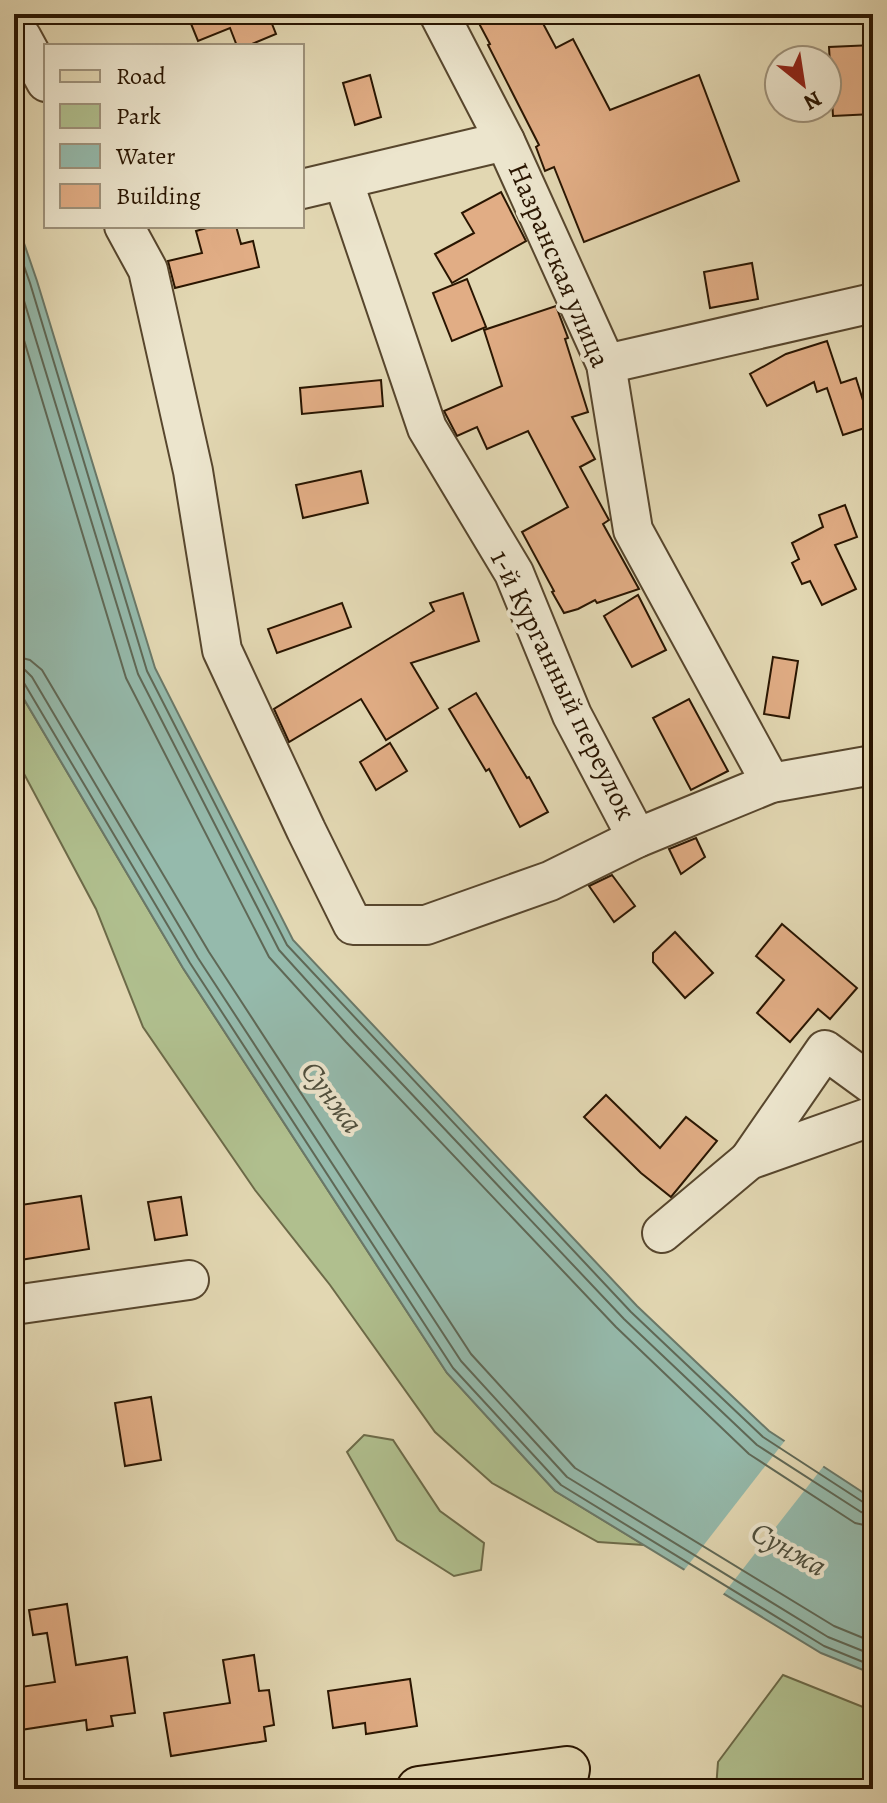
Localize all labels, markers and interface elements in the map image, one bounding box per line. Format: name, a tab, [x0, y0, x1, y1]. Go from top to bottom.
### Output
legend	[44, 44, 304, 228]
north arrow	[763, 44, 843, 124]
text: Road	[116, 60, 166, 92]
text: N	[798, 83, 827, 117]
text: Park	[116, 100, 161, 132]
text: Water	[115, 140, 176, 172]
street label: Назранская улица	[499, 157, 619, 373]
text: Building	[116, 180, 201, 212]
street label: 1-й Курганный переулок	[481, 544, 645, 826]
water label: Сунжа	[292, 1053, 372, 1141]
water label: Сунжа	[744, 1512, 834, 1586]

